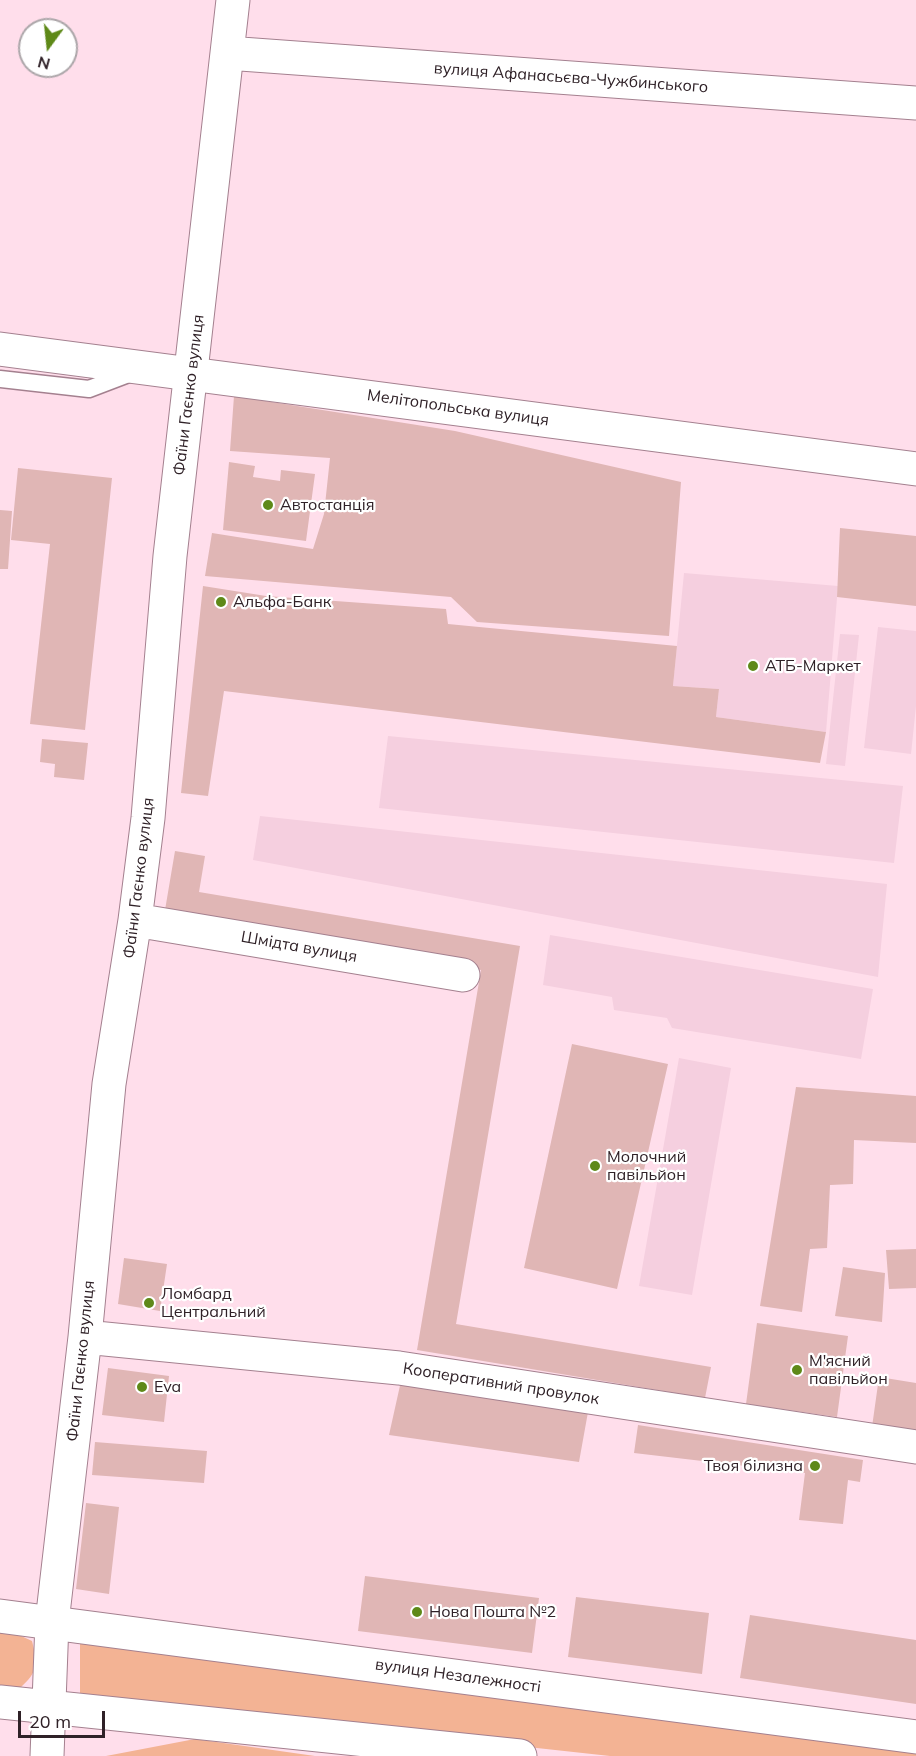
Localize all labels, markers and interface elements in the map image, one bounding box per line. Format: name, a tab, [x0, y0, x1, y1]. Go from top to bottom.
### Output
north arrow	[18, 18, 78, 78]
text: N	[35, 52, 52, 75]
street label: вулиця Афанасьєва-Чужбинського	[433, 59, 709, 97]
street label: Фаїни Гаєнко вулиця	[170, 313, 208, 477]
street label: Мелітопольська вулиця	[366, 386, 550, 430]
place label: Автостанція	[280, 495, 375, 515]
marker: Автостанція	[261, 498, 275, 512]
place label: Альфа-Банк	[233, 592, 331, 612]
marker: Альфа-Банк	[214, 595, 228, 609]
place label: АТБ-Маркет	[765, 656, 861, 676]
marker: АТБ-Маркет	[746, 659, 760, 673]
street label: Фаїни Гаєнко вулиця	[120, 796, 158, 960]
street label: Шмідта вулиця	[239, 927, 359, 967]
place label: Молочний павільйон	[607, 1147, 686, 1185]
marker: Молочний павільйон	[588, 1159, 602, 1173]
street label: Фаїни Гаєнко вулиця	[63, 1279, 99, 1443]
place label: Ломбард Центральний	[161, 1284, 266, 1322]
marker: Ломбард Центральний	[142, 1296, 156, 1310]
place label: М'ясний павільйон	[809, 1351, 888, 1389]
street label: Кооперативний провулок	[402, 1359, 600, 1409]
marker: М'ясний павільйон	[790, 1363, 804, 1377]
place label: Eva	[154, 1377, 181, 1397]
marker: Eva	[135, 1380, 149, 1394]
place label: Твоя білизна	[704, 1456, 803, 1476]
marker: Твоя білизна	[808, 1459, 822, 1473]
place label: Нова Пошта №2	[429, 1602, 556, 1622]
marker: Нова Пошта №2	[410, 1605, 424, 1619]
street label: вулиця Незалежності	[374, 1655, 542, 1697]
scale bar	[21, 1699, 108, 1737]
text: 20 m	[29, 1710, 71, 1733]

